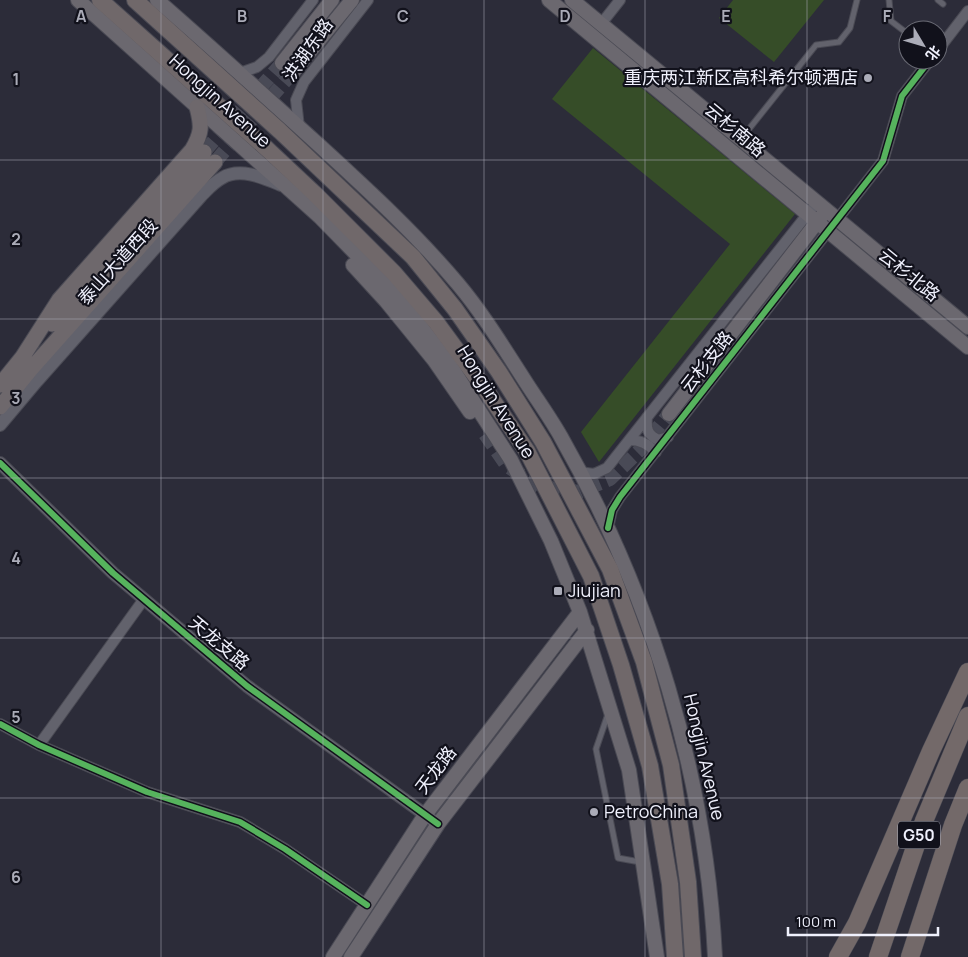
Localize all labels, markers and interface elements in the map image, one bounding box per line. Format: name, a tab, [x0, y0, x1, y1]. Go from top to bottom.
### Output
text: A	[76, 5, 87, 27]
text: B	[237, 5, 247, 27]
text: C	[397, 5, 409, 27]
text: D	[559, 5, 571, 27]
text: E	[721, 5, 731, 27]
text: F	[883, 5, 892, 27]
street label: 洪湖东路	[277, 13, 338, 86]
north arrow	[898, 20, 948, 70]
text: 北	[922, 42, 945, 65]
street label: Hongjin Avenue	[165, 48, 277, 152]
place label: 重庆两江新区高科希尔顿酒店	[624, 65, 858, 89]
text: 1	[12, 68, 20, 90]
marker: 重庆两江新区高科希尔顿酒店	[862, 72, 874, 84]
street label: 云杉南路	[700, 97, 771, 162]
street label: 泰山大道西段	[72, 213, 162, 309]
text: 2	[11, 228, 21, 250]
street label: 云杉北路	[874, 242, 945, 306]
street label: 云杉支路	[675, 326, 738, 397]
street label: Hongjin Avenue	[453, 340, 541, 463]
text: 3	[11, 387, 21, 409]
text: 4	[11, 547, 21, 569]
place label: Jiujian	[568, 578, 621, 602]
marker: Jiujian	[552, 585, 564, 597]
street label: 天龙支路	[184, 610, 255, 675]
street label: Hongjin Avenue	[679, 691, 731, 822]
text: 5	[11, 706, 21, 728]
street label: 天龙路	[409, 741, 461, 798]
place label: PetroChina	[604, 799, 698, 823]
marker: PetroChina	[588, 806, 600, 818]
road number: G50	[898, 822, 940, 848]
text: 6	[11, 866, 21, 888]
scale bar	[788, 904, 938, 936]
text: 100 m	[796, 911, 836, 932]

